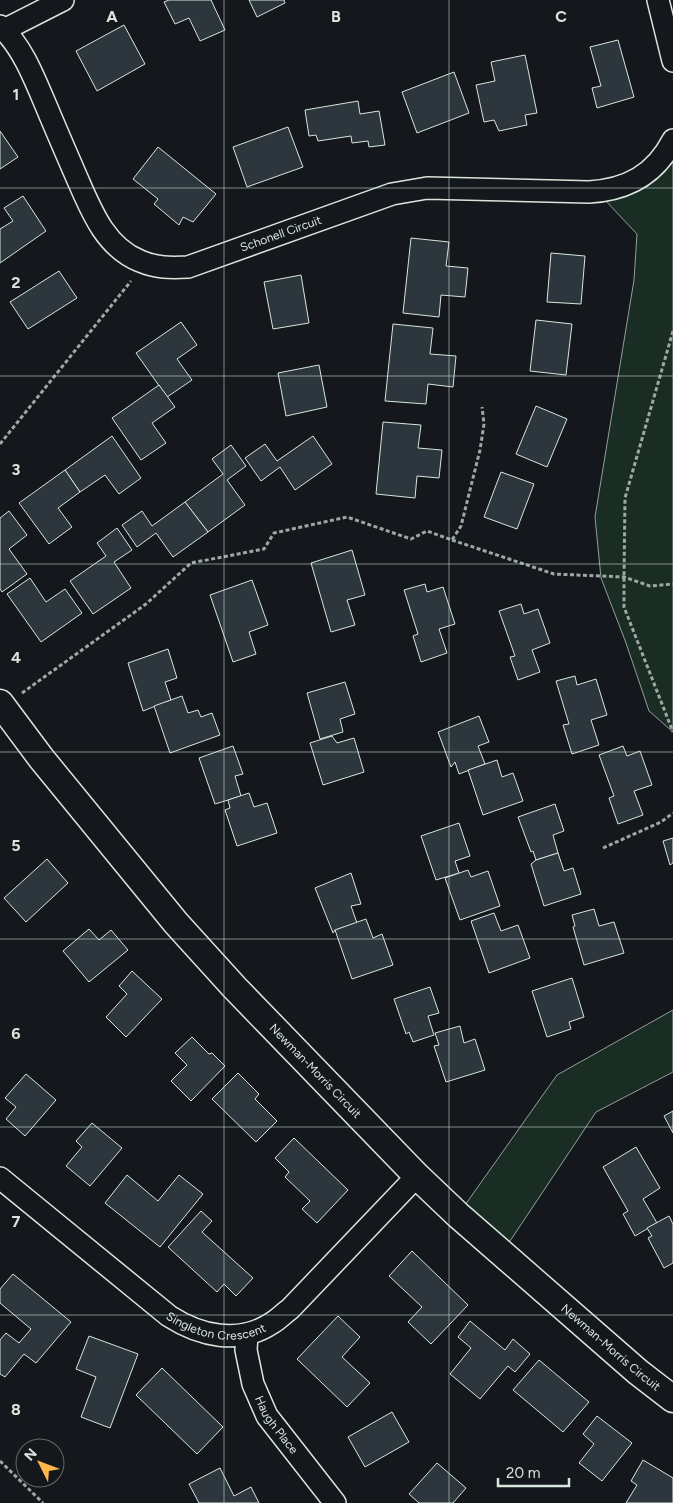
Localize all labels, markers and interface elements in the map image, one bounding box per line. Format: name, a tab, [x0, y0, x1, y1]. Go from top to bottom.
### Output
text: A	[106, 7, 118, 26]
text: B	[331, 7, 341, 26]
text: C	[555, 7, 567, 26]
text: 1	[13, 85, 19, 104]
street label: Schonell Circuit	[238, 213, 324, 255]
text: 2	[11, 273, 21, 292]
text: 3	[12, 460, 21, 479]
text: 4	[11, 648, 21, 667]
text: 5	[11, 836, 21, 855]
street label: Newman-Morris Circuit	[266, 1021, 364, 1121]
text: 6	[11, 1024, 21, 1043]
text: 7	[12, 1212, 21, 1231]
street label: Newman-Morris Circuit	[558, 1301, 663, 1394]
street label: Singleton Crescent	[164, 1309, 269, 1343]
street label: Haugh Place	[252, 1394, 301, 1457]
text: 8	[11, 1400, 21, 1419]
north arrow	[15, 1438, 65, 1488]
text: N	[21, 1445, 41, 1464]
scale bar	[498, 1456, 569, 1488]
text: 20 m	[506, 1464, 540, 1482]

